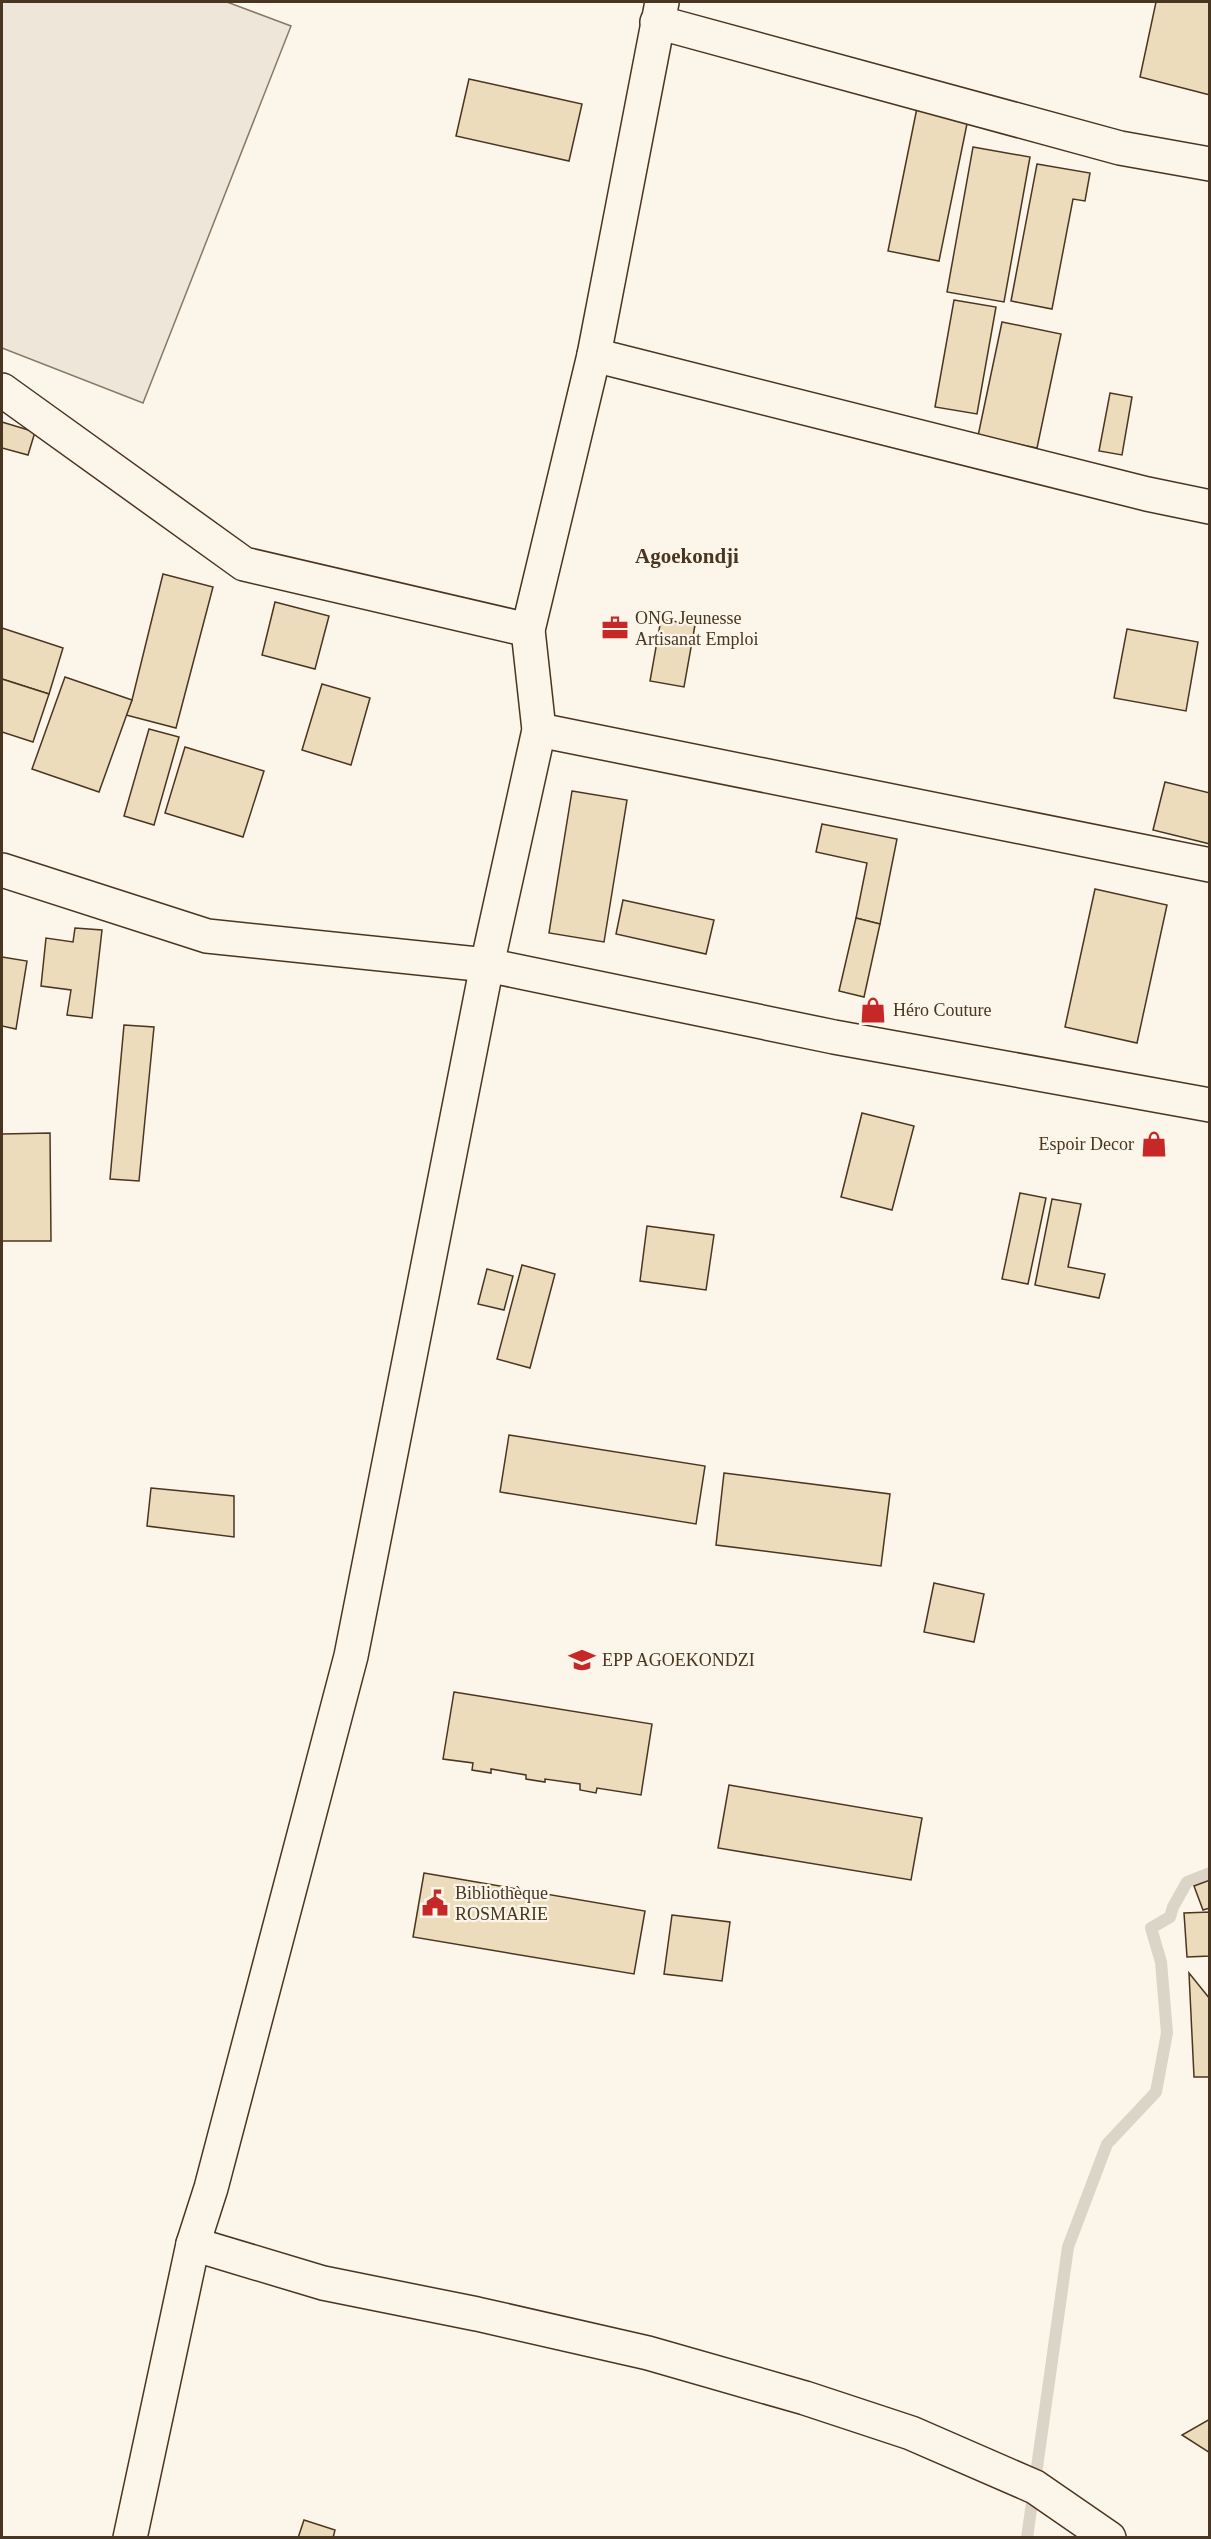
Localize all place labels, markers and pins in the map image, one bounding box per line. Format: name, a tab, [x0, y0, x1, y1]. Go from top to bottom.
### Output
place label: ONG Jeunesse Artisanat Emploi	[635, 608, 758, 649]
office icon: ONG Jeunesse Artisanat Emploi	[600, 613, 630, 643]
shop icon: Héro Couture	[858, 995, 888, 1025]
place label: Héro Couture	[893, 1000, 991, 1020]
shop icon: Espoir Decor	[1139, 1129, 1169, 1159]
place label: Espoir Decor	[1039, 1134, 1134, 1154]
school or university icon: EPP AGOEKONDZI	[567, 1645, 597, 1675]
place label: EPP AGOEKONDZI	[602, 1650, 755, 1670]
place label: Bibliothèque ROSMARIE	[455, 1883, 548, 1924]
public building icon: Bibliothèque ROSMARIE	[420, 1888, 450, 1918]

